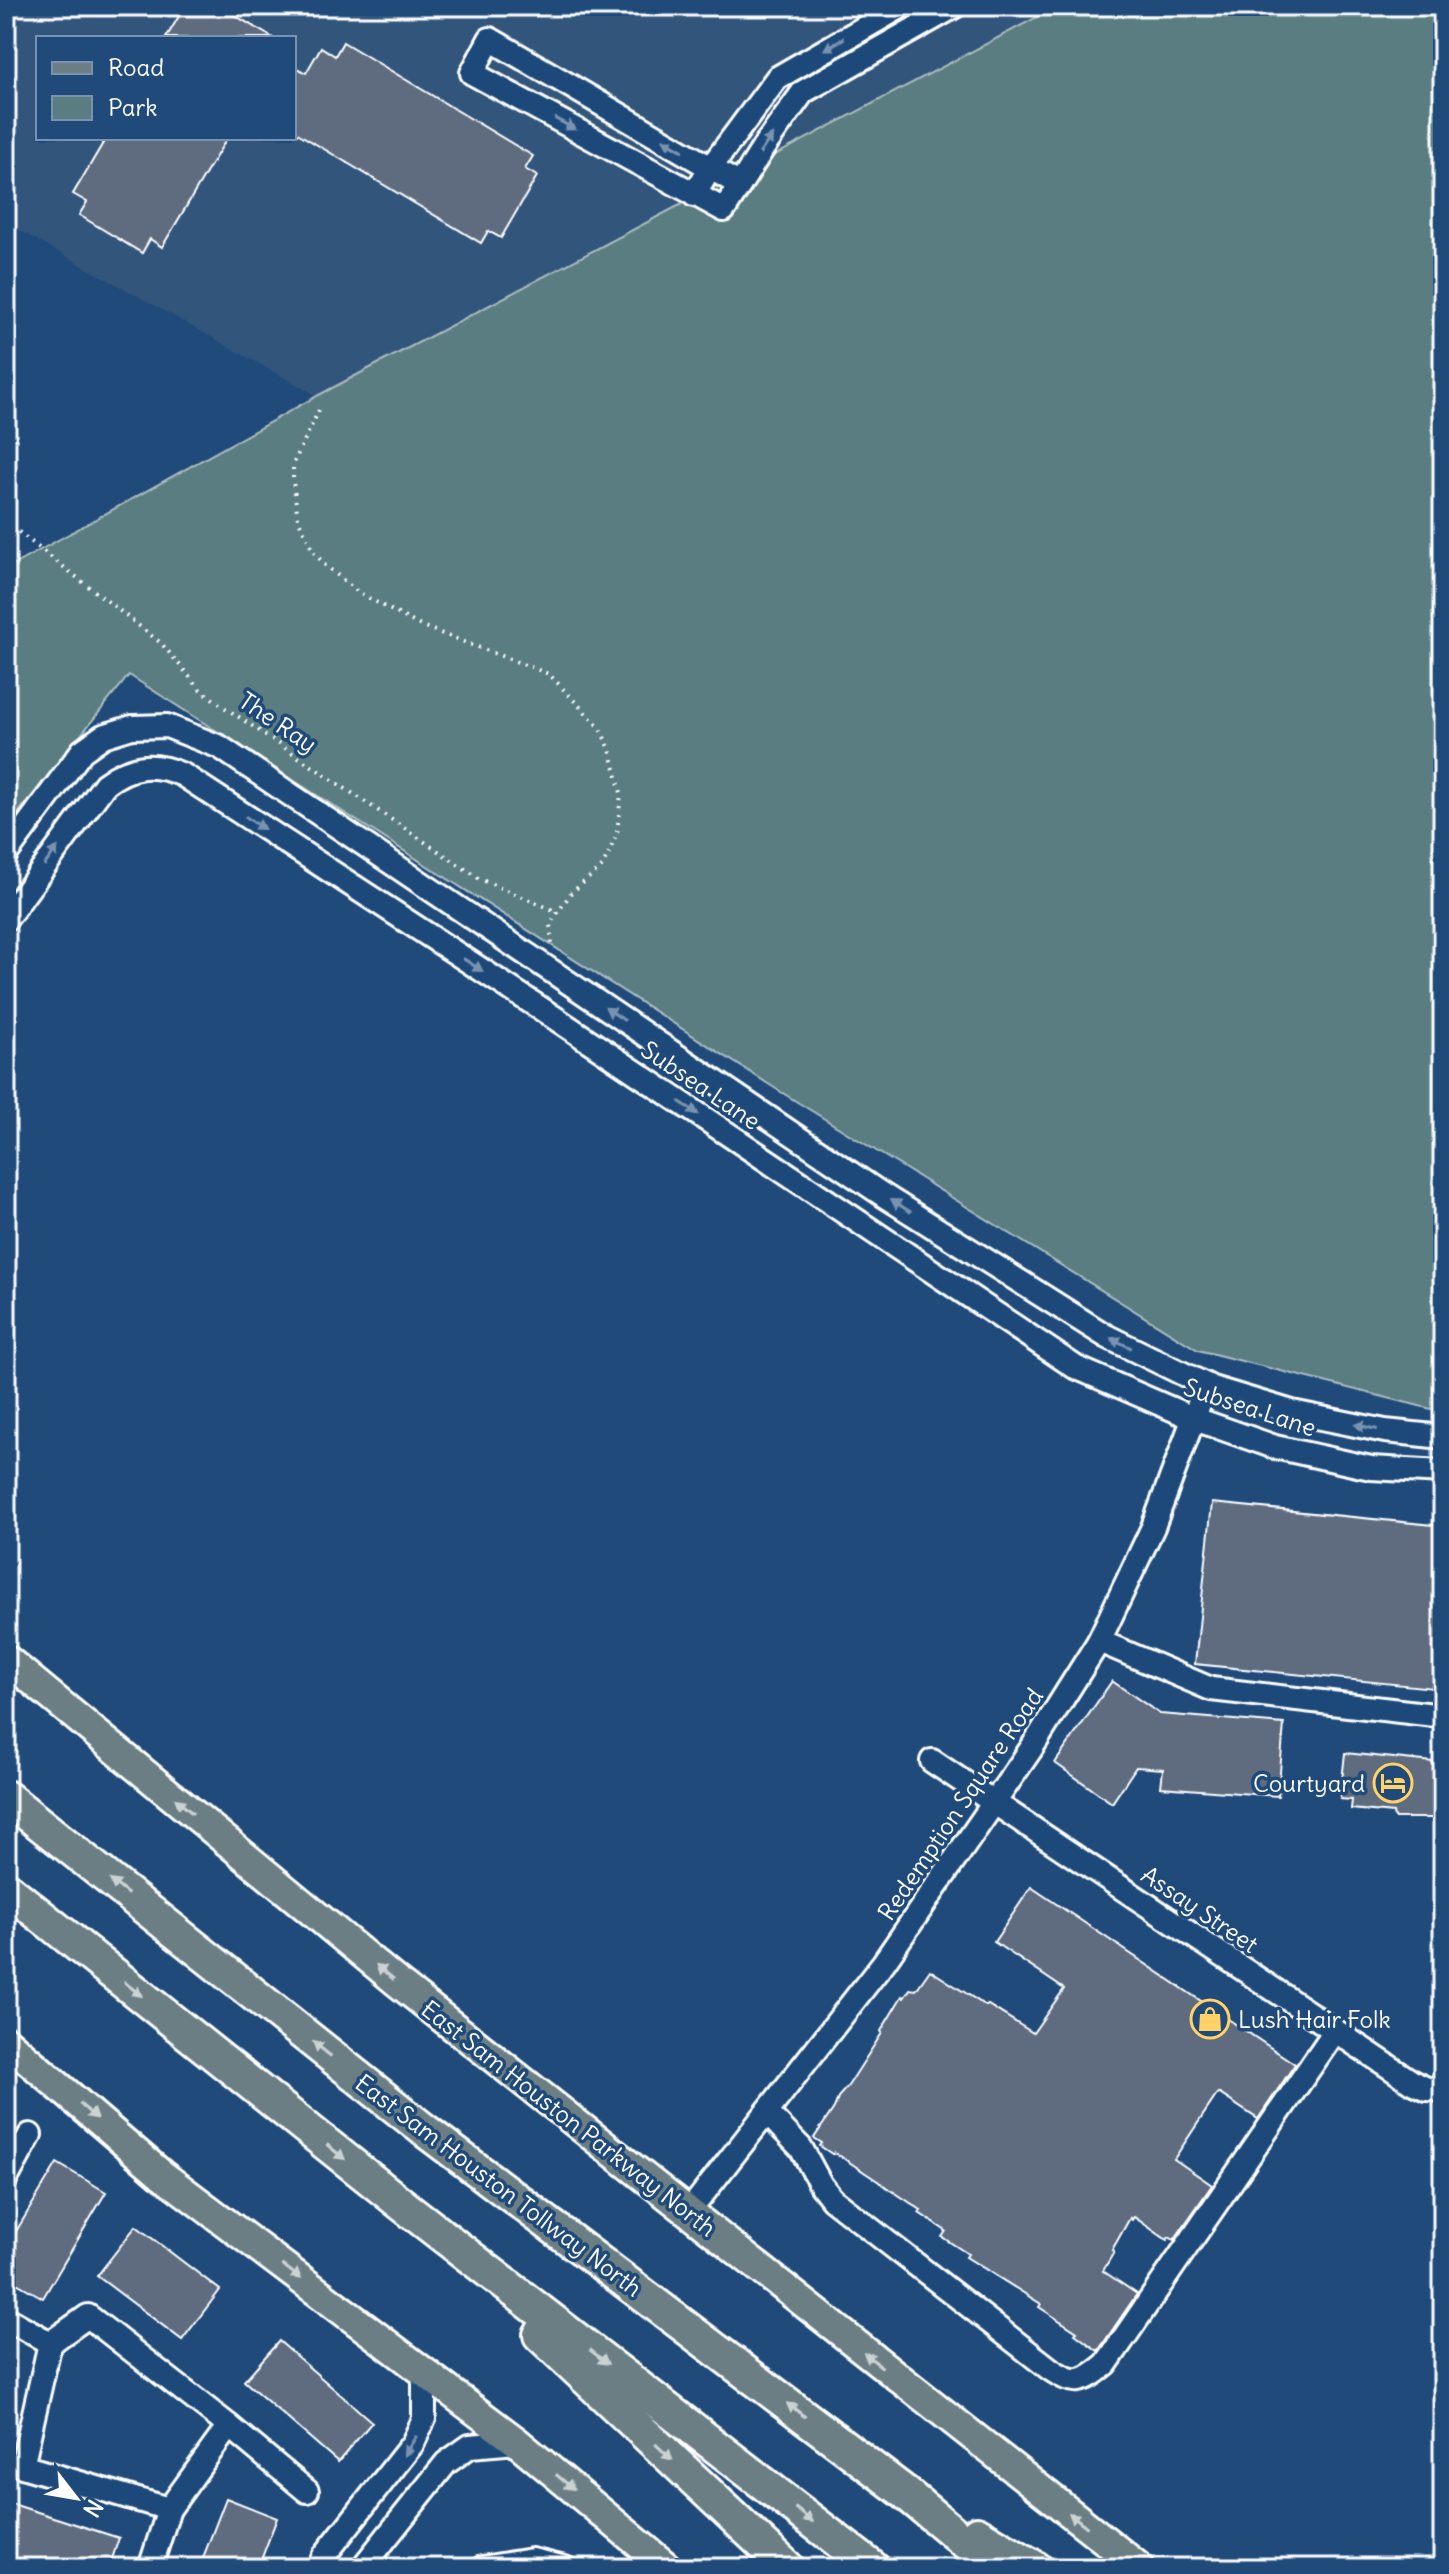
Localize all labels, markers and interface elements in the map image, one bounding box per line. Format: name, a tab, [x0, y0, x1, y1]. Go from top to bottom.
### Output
legend	[36, 36, 296, 140]
one-way arrow	[823, 37, 845, 51]
text: Road	[108, 52, 164, 82]
text: Park	[108, 92, 158, 122]
one-way arrow	[554, 117, 576, 131]
one-way arrow	[758, 134, 773, 155]
one-way arrow	[662, 138, 684, 152]
street label: The Ray	[233, 685, 323, 759]
one-way arrow	[244, 815, 266, 830]
one-way arrow	[43, 845, 59, 866]
one-way arrow	[462, 957, 484, 971]
one-way arrow	[604, 1007, 625, 1022]
street label: Subsea Lane	[636, 1034, 766, 1136]
one-way arrow	[679, 1101, 700, 1116]
one-way arrow	[890, 1198, 911, 1213]
one-way arrow	[1110, 1336, 1133, 1350]
street label: Subsea Lane	[1180, 1372, 1320, 1442]
one-way arrow	[1353, 1420, 1378, 1433]
street label: Redemption Square Road	[871, 1682, 1049, 1926]
hotel icon: Courtyard	[1372, 1762, 1414, 1804]
place label: Courtyard	[1253, 1768, 1365, 1798]
one-way arrow	[174, 1798, 194, 1815]
street label: Assay Street	[1136, 1859, 1264, 1959]
one-way arrow	[109, 1879, 129, 1896]
one-way arrow	[375, 1964, 395, 1981]
one-way arrow	[123, 1981, 143, 1997]
street label: East Sam Houston Parkway North	[416, 1994, 722, 2242]
shop icon: Lush Hair Folk	[1189, 1998, 1231, 2040]
place label: Lush Hair Folk	[1238, 2004, 1391, 2034]
one-way arrow	[312, 2041, 332, 2058]
street label: East Sam Houston Tollway North	[350, 2067, 648, 2303]
one-way arrow	[78, 2102, 98, 2119]
one-way arrow	[326, 2143, 346, 2160]
one-way arrow	[282, 2264, 302, 2280]
one-way arrow	[588, 2348, 609, 2364]
one-way arrow	[863, 2351, 884, 2368]
one-way arrow	[786, 2403, 806, 2419]
one-way arrow	[402, 2435, 417, 2456]
one-way arrow	[655, 2442, 674, 2460]
north arrow	[36, 2458, 116, 2538]
one-way arrow	[555, 2473, 575, 2490]
text: N	[77, 2495, 109, 2522]
one-way arrow	[794, 2507, 815, 2523]
one-way arrow	[1068, 2513, 1088, 2529]

